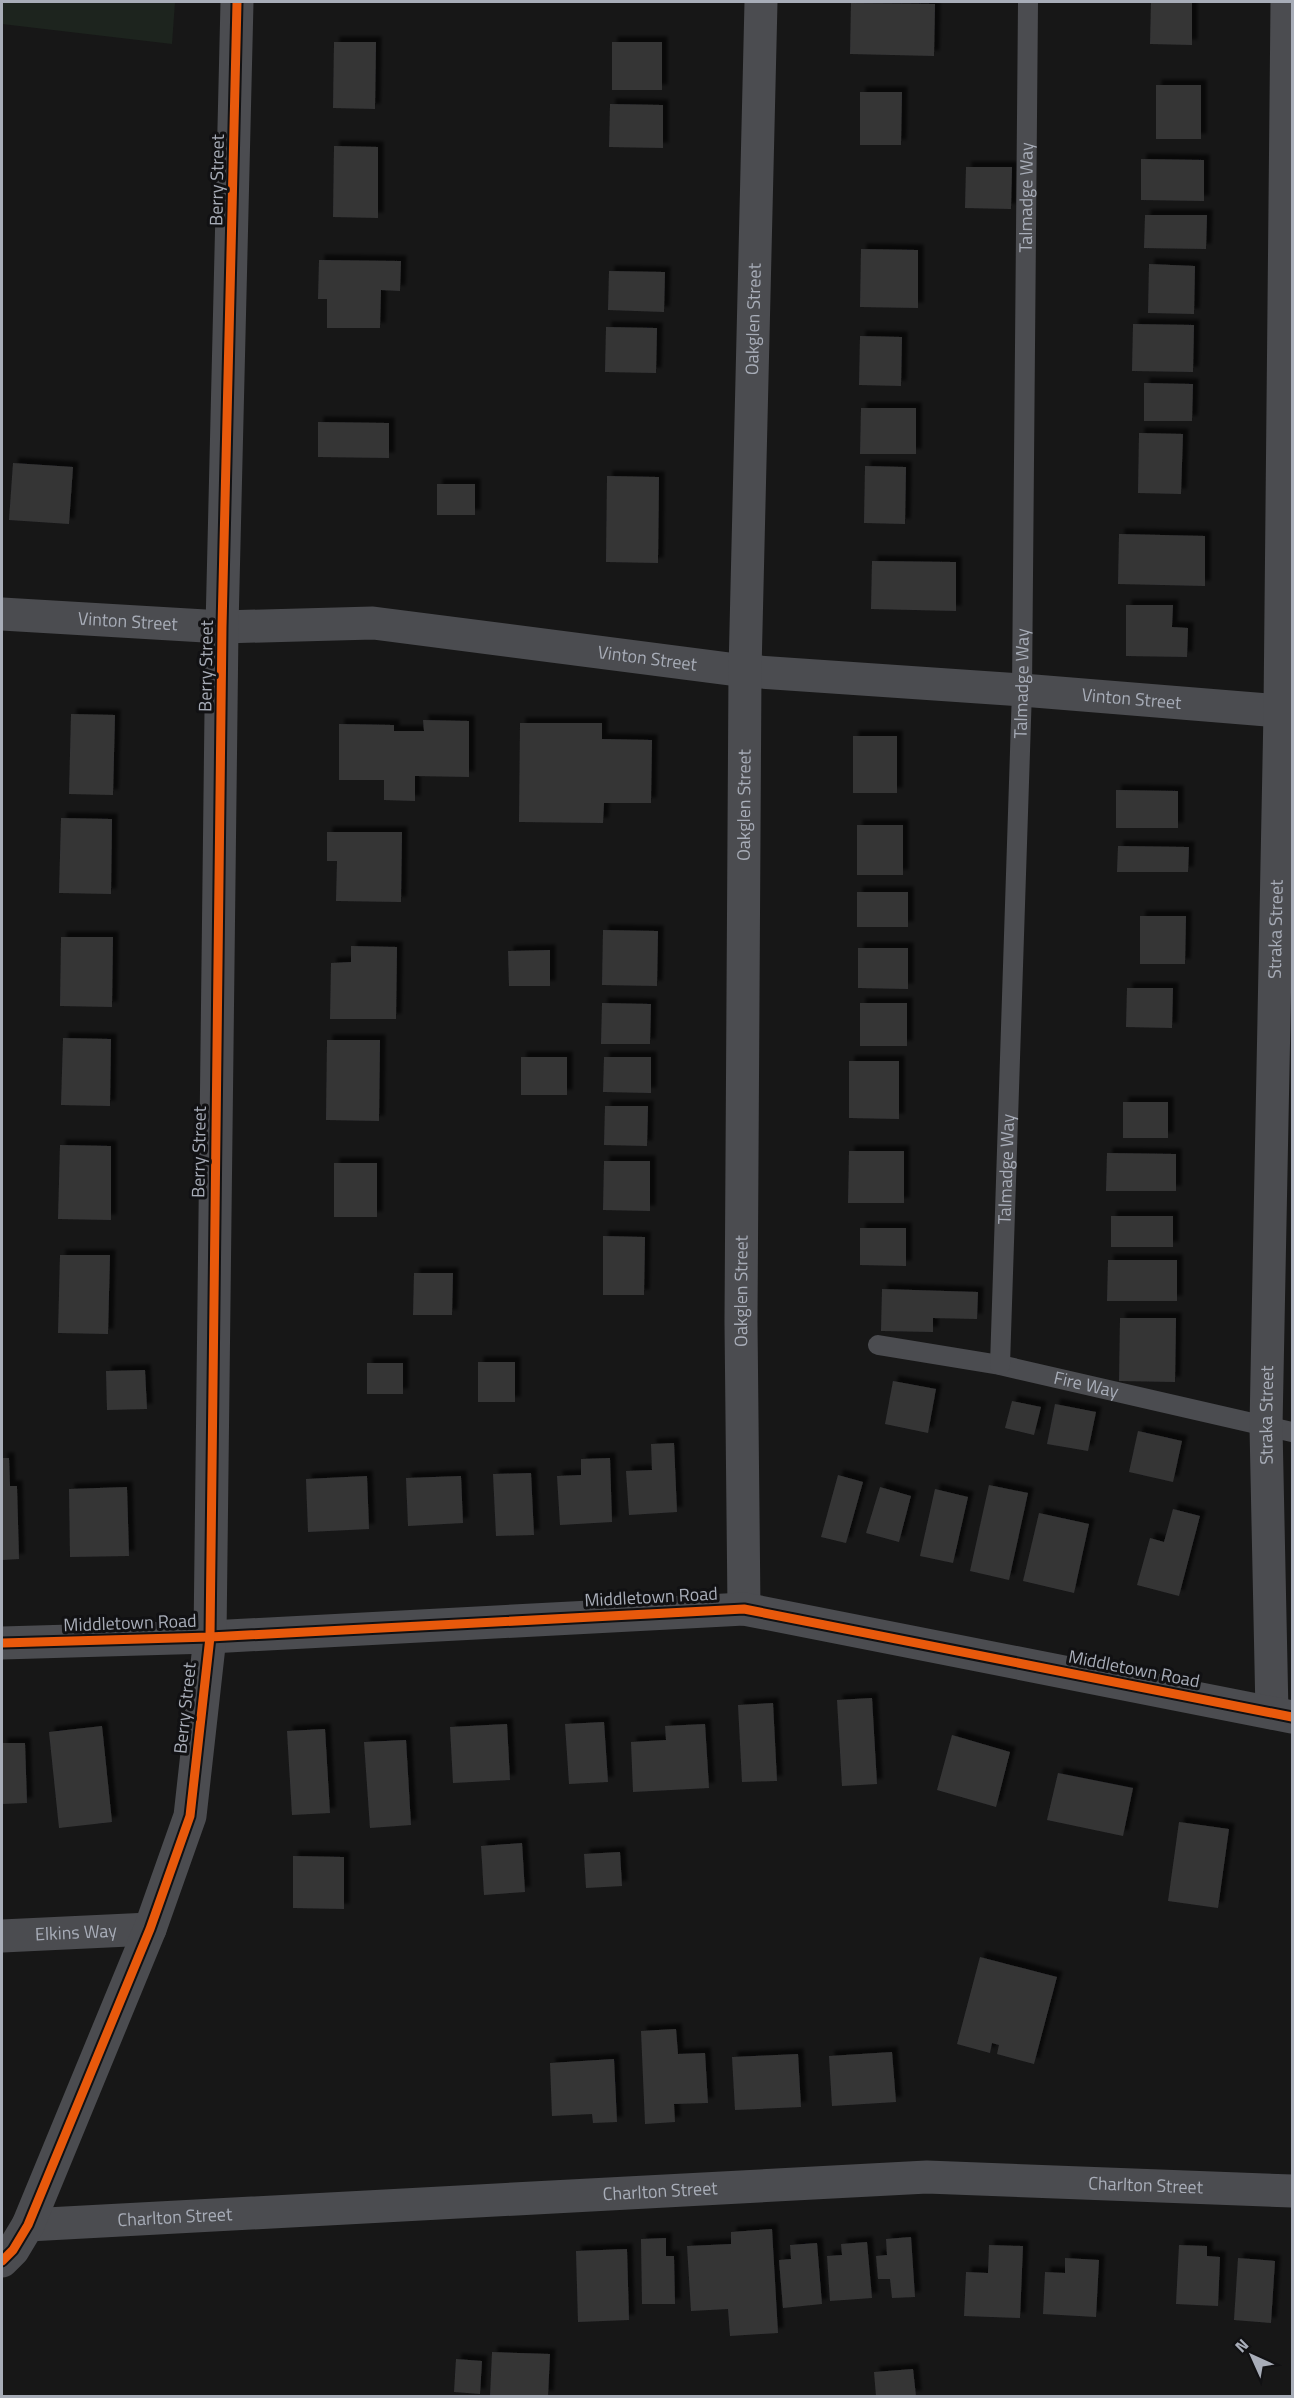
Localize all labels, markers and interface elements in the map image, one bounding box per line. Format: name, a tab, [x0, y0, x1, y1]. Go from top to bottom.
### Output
street label: Berry Street	[202, 133, 231, 226]
street label: Talmadge Way	[1012, 142, 1040, 253]
street label: Oakglen Street	[738, 262, 768, 375]
street label: Vinton Street	[77, 605, 179, 637]
street label: Berry Street	[191, 619, 220, 712]
street label: Talmadge Way	[1006, 628, 1036, 739]
street label: Vinton Street	[596, 638, 699, 678]
street label: Vinton Street	[1081, 681, 1183, 716]
street label: Oakglen Street	[730, 748, 758, 861]
street label: Straka Street	[1261, 879, 1290, 979]
street label: Berry Street	[184, 1105, 213, 1198]
street label: Talmadge Way	[991, 1113, 1021, 1225]
street label: Oakglen Street	[727, 1234, 755, 1347]
street label: Fire Way	[1051, 1364, 1122, 1405]
street label: Straka Street	[1252, 1365, 1280, 1465]
street label: Middletown Road	[584, 1580, 718, 1613]
street label: Middletown Road	[63, 1607, 197, 1638]
street label: Middletown Road	[1066, 1643, 1202, 1694]
street label: Berry Street	[166, 1660, 203, 1755]
street label: Elkins Way	[34, 1917, 118, 1947]
street label: Charlton Street	[1088, 2169, 1204, 2201]
street label: Charlton Street	[602, 2174, 719, 2207]
street label: Charlton Street	[117, 2200, 234, 2233]
north arrow	[1222, 2326, 1282, 2386]
text: N	[1229, 2333, 1254, 2358]

